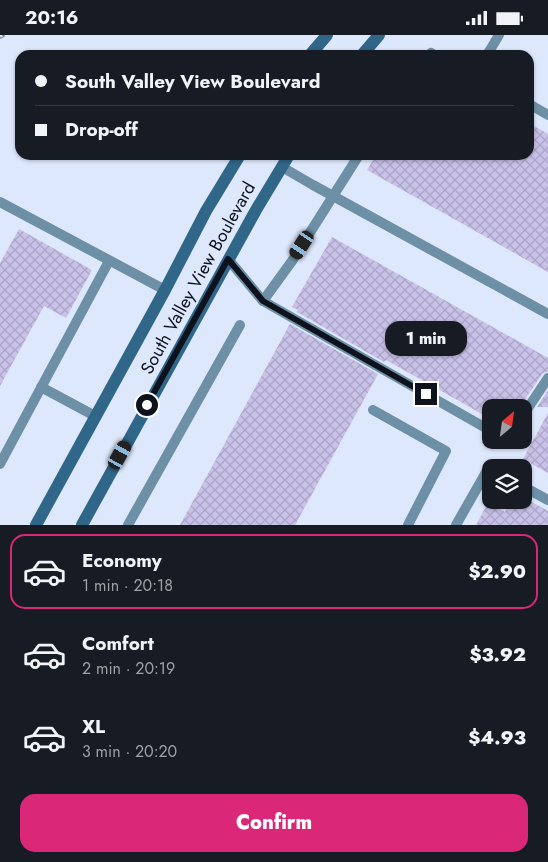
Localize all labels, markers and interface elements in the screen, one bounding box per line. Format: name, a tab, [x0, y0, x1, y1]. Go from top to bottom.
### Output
text: 20:16	[25, 4, 79, 31]
text: South Valley View Boulevard	[65, 68, 321, 95]
text: Drop-off	[65, 116, 138, 143]
street label: South Valley View Boulevard	[134, 177, 262, 379]
car	[287, 228, 316, 262]
callout: 1 min	[385, 321, 467, 357]
text: 1 min	[406, 327, 446, 350]
route end	[415, 383, 437, 405]
route start	[136, 394, 158, 416]
north arrow	[482, 399, 532, 449]
map controls	[482, 399, 532, 509]
car	[106, 438, 133, 472]
button: layers	[482, 459, 532, 509]
text: Economy	[82, 547, 162, 574]
icon: car	[22, 549, 67, 594]
text: $2.90	[469, 558, 526, 585]
text: 1 min · 20:18	[82, 574, 173, 597]
text: Comfort	[82, 630, 154, 657]
icon: car	[22, 632, 67, 677]
text: $3.92	[470, 641, 526, 668]
text: 2 min · 20:19	[82, 657, 175, 680]
text: XL	[82, 713, 105, 740]
icon: car	[22, 715, 67, 760]
text: $4.93	[468, 724, 526, 751]
text: 3 min · 20:20	[82, 740, 177, 763]
button: Confirm	[20, 794, 528, 852]

